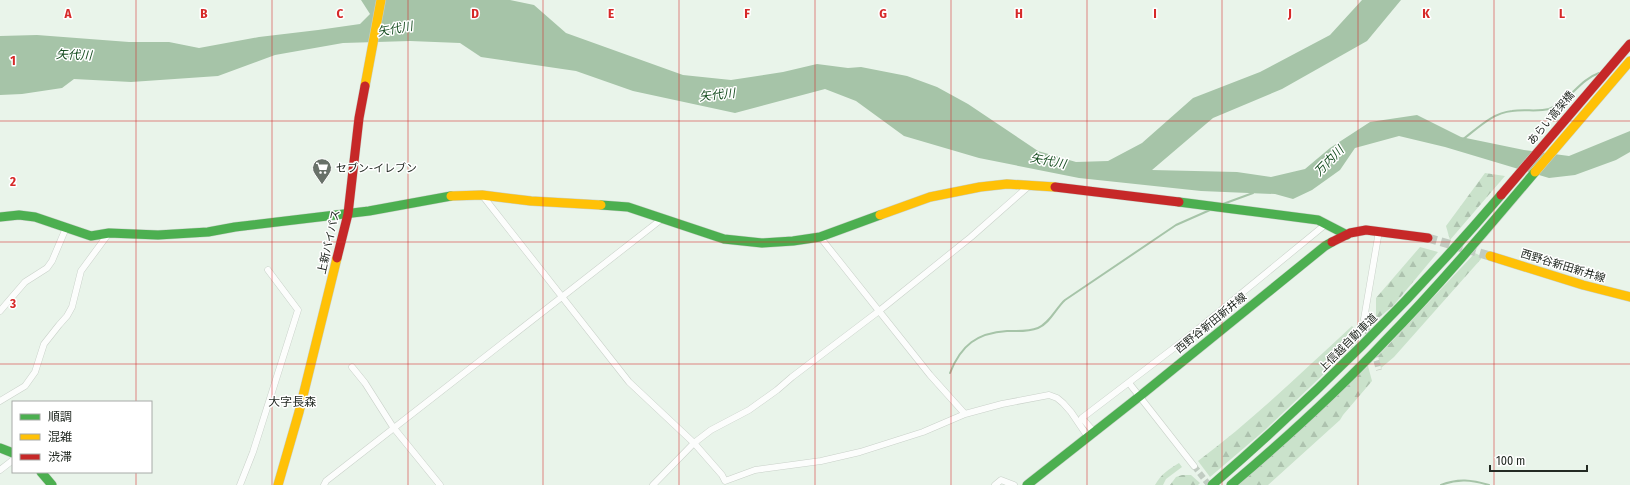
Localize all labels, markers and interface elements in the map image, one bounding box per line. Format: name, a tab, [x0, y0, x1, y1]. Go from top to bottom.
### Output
text: A	[63, 6, 72, 21]
text: B	[200, 6, 208, 21]
text: C	[337, 6, 344, 21]
text: D	[471, 6, 479, 21]
text: E	[608, 6, 614, 21]
text: F	[744, 6, 750, 21]
text: G	[879, 6, 887, 21]
text: H	[1015, 6, 1023, 21]
text: I	[1153, 6, 1157, 21]
text: J	[1287, 6, 1292, 21]
text: K	[1422, 6, 1430, 21]
text: L	[1559, 6, 1565, 21]
water label: 矢代川	[376, 19, 416, 39]
water label: 矢代川	[56, 47, 94, 63]
text: 1	[10, 53, 16, 68]
water label: 矢代川	[698, 86, 738, 104]
street label: あらい高架橋	[1525, 89, 1577, 147]
water label: 万内川	[1311, 142, 1348, 179]
water label: 矢代川	[1029, 151, 1069, 172]
supermarket icon: セブン-イレブン	[311, 157, 333, 185]
place label: セブン-イレブン	[336, 162, 417, 175]
text: 2	[9, 174, 16, 189]
street label: 上新バイパス	[315, 208, 343, 276]
street label: 西野谷新田新井線	[1519, 247, 1607, 285]
street label: 西野谷新田新井線	[1173, 290, 1249, 356]
text: 3	[9, 296, 16, 311]
street label: 上信越自動車道	[1316, 311, 1380, 375]
district label: 大字長森	[268, 395, 316, 409]
legend	[12, 401, 152, 473]
text: 順調	[48, 410, 72, 424]
text: 混雑	[48, 430, 72, 444]
scale bar	[1490, 447, 1587, 473]
text: 渋滞	[48, 450, 72, 464]
text: 100 m	[1496, 454, 1525, 468]

